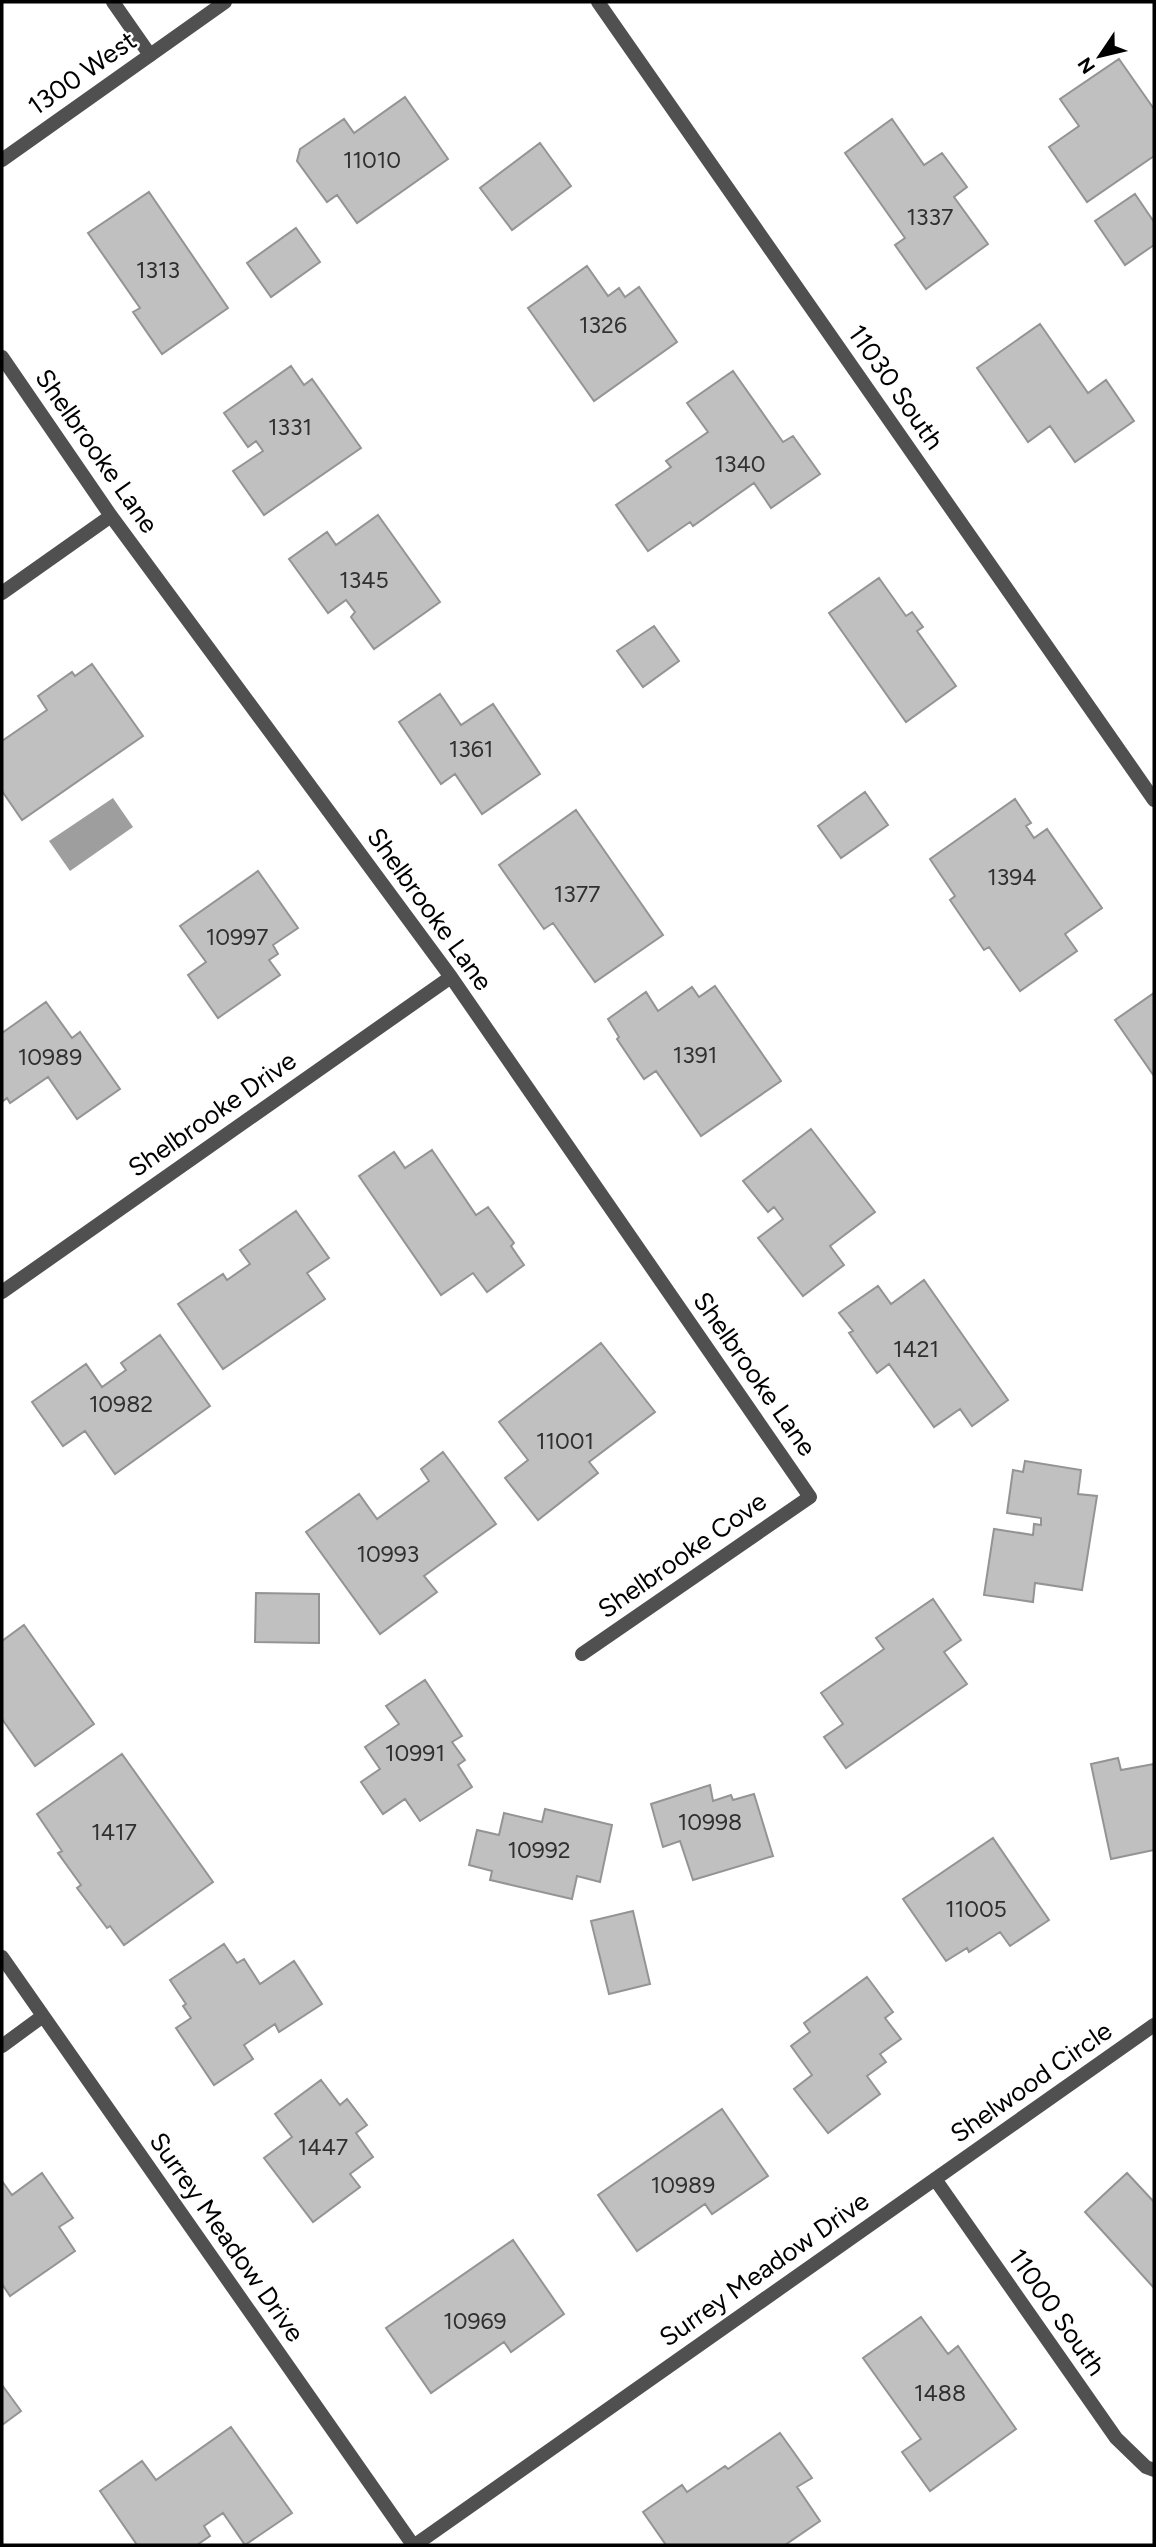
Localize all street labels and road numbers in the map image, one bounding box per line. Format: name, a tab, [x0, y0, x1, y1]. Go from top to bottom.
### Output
street label: 1300 West	[22, 24, 142, 122]
street label: 11030 South	[841, 318, 951, 456]
street label: Shelbrooke Lane	[29, 363, 165, 539]
street label: Shelbrooke Lane	[360, 822, 500, 996]
street label: Shelbrooke Drive	[122, 1044, 302, 1184]
street label: Shelbrooke Lane	[687, 1286, 823, 1462]
street label: Shelbrooke Cove	[592, 1485, 772, 1625]
street label: Shelwood Circle	[944, 2014, 1118, 2150]
street label: Surrey Meadow Drive	[143, 2126, 311, 2348]
street label: Surrey Meadow Drive	[653, 2185, 875, 2353]
street label: 11000 South	[1002, 2242, 1112, 2382]

